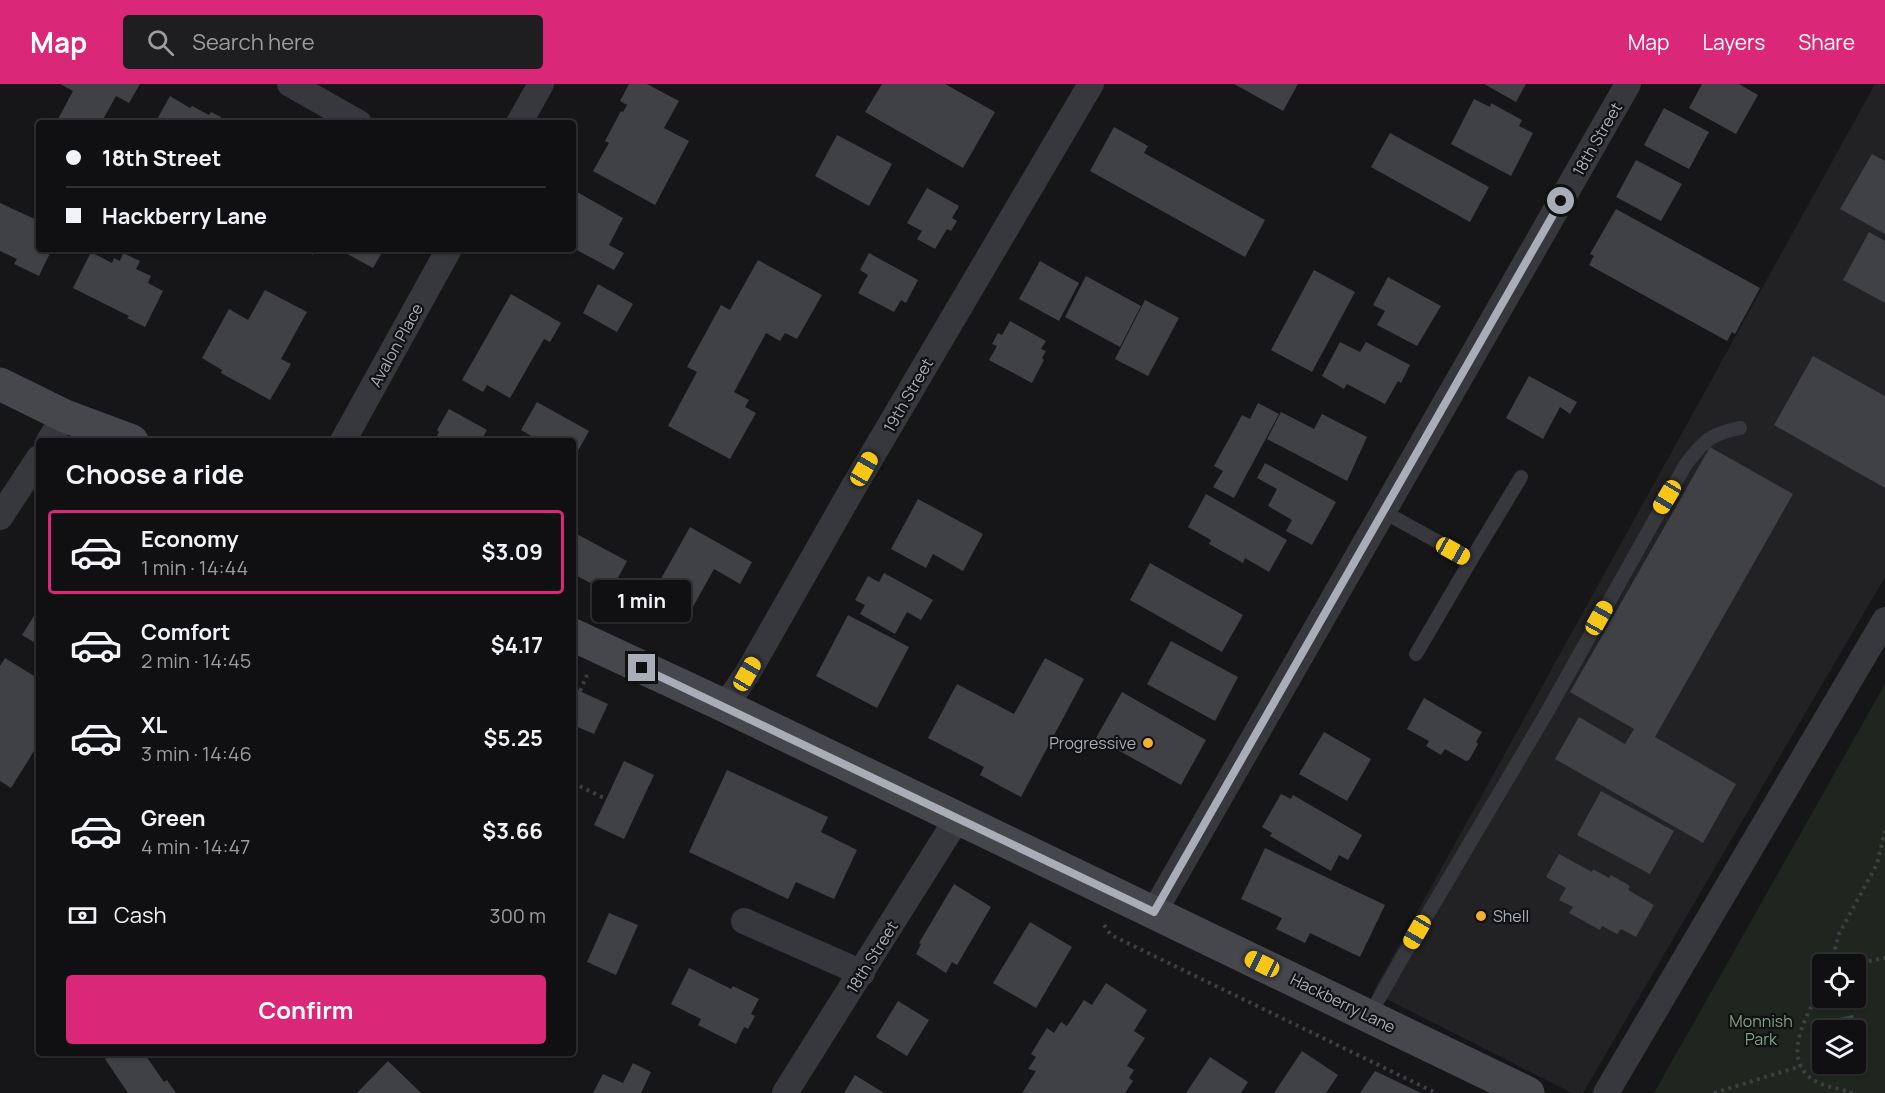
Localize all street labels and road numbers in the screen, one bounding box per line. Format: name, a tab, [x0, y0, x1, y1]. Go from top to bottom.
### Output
street label: 18th Street	[1567, 98, 1627, 180]
street label: Avalon Place	[364, 299, 428, 391]
street label: 19th Street	[878, 354, 938, 436]
street label: 18th Street	[841, 917, 903, 997]
street label: Hackberry Lane	[1287, 968, 1399, 1038]

